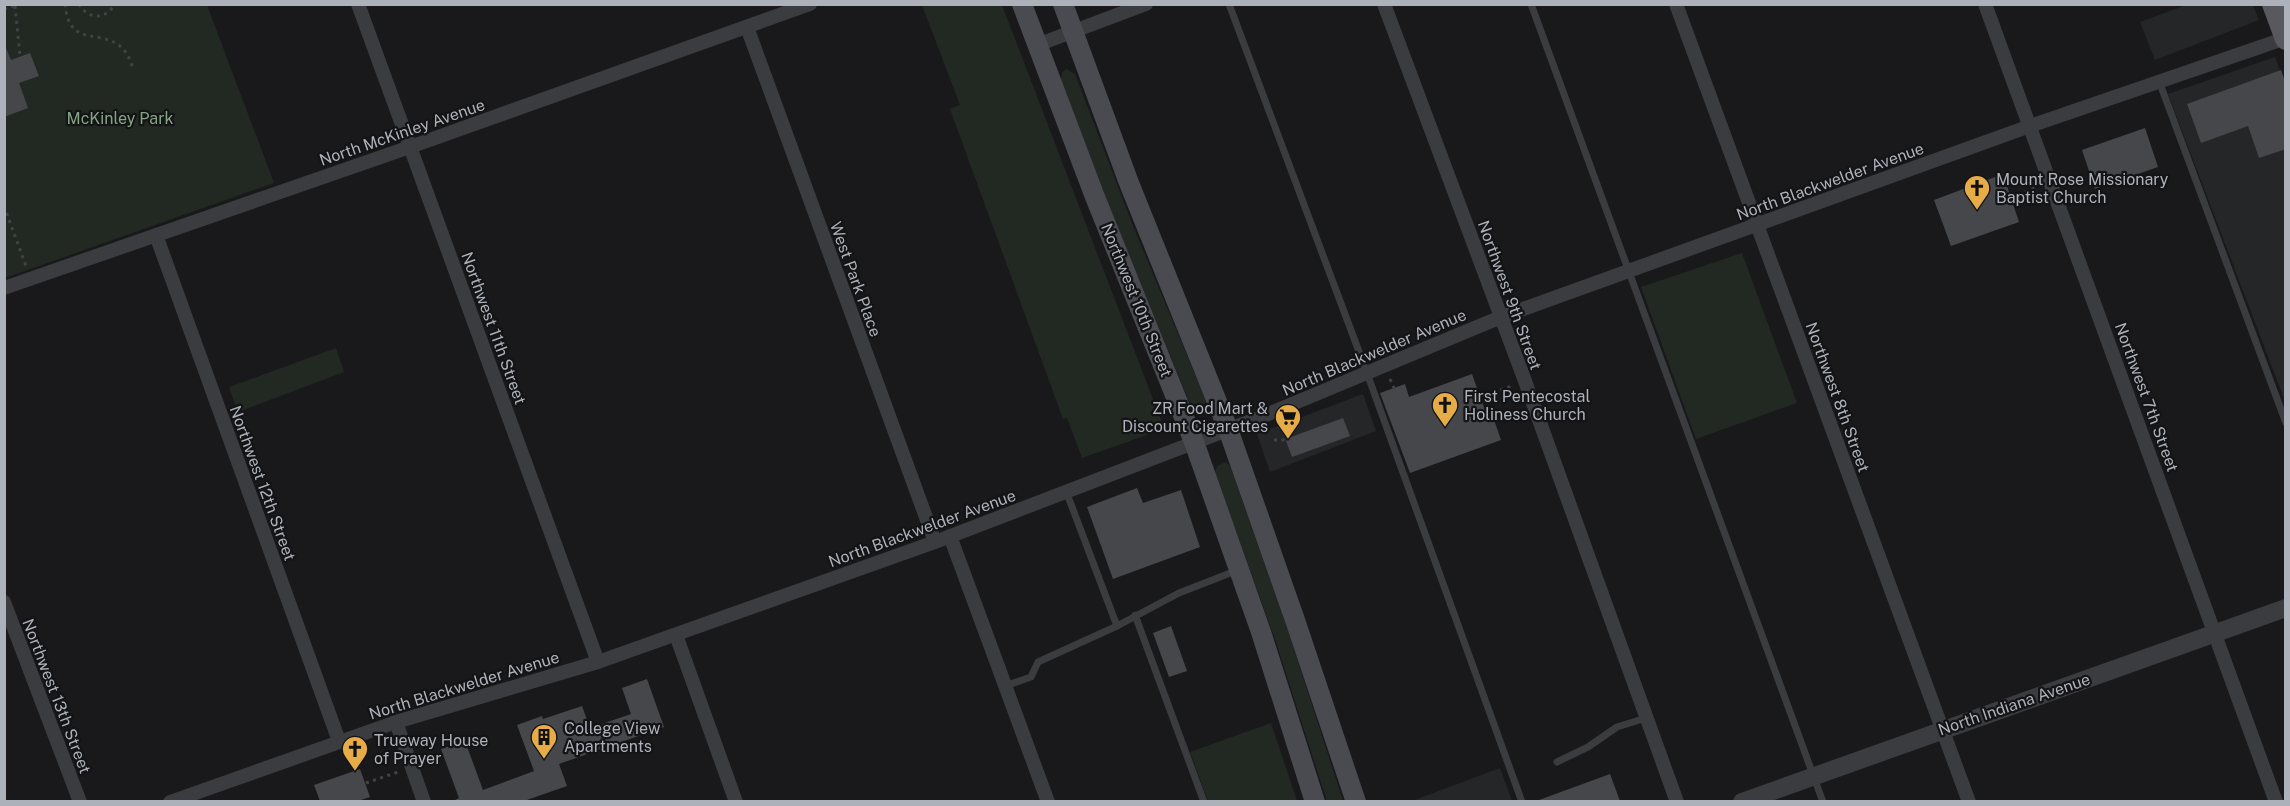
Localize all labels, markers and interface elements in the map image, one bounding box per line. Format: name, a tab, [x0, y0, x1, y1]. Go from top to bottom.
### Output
street label: North McKinley Avenue	[317, 95, 488, 170]
park label: McKinley Park	[67, 109, 173, 128]
street label: North Blackwelder Avenue	[1734, 139, 1926, 224]
place label: Mount Rose Missionary Baptist Church	[1996, 170, 2169, 207]
church icon: Mount Rose Missionary Baptist Church	[1962, 173, 1992, 211]
street label: Northwest 9th Street	[1474, 218, 1545, 372]
street label: West Park Place	[826, 219, 885, 339]
street label: Northwest 10th Street	[1097, 221, 1176, 380]
street label: Northwest 11th Street	[457, 249, 530, 407]
street label: North Blackwelder Avenue	[1279, 305, 1469, 400]
street label: Northwest 8th Street	[1802, 320, 1873, 475]
street label: Northwest 7th Street	[2111, 320, 2182, 474]
place label: First Pentecostal Holiness Church	[1464, 387, 1590, 424]
church icon: First Pentecostal Holiness Church	[1430, 390, 1460, 428]
place label: ZR Food Mart & Discount Cigarettes	[1122, 399, 1268, 436]
supermarket icon: ZR Food Mart & Discount Cigarettes	[1273, 402, 1303, 440]
street label: Northwest 12th Street	[226, 403, 299, 563]
street label: North Blackwelder Avenue	[826, 486, 1018, 571]
street label: Northwest 13th Street	[18, 616, 95, 776]
street label: North Blackwelder Avenue	[367, 647, 562, 724]
street label: North Indiana Avenue	[1936, 670, 2093, 739]
place label: College View Apartments	[564, 719, 661, 756]
building icon: College View Apartments	[529, 722, 559, 760]
place label: Trueway House of Prayer	[374, 731, 488, 768]
church icon: Trueway House of Prayer	[340, 734, 370, 772]

